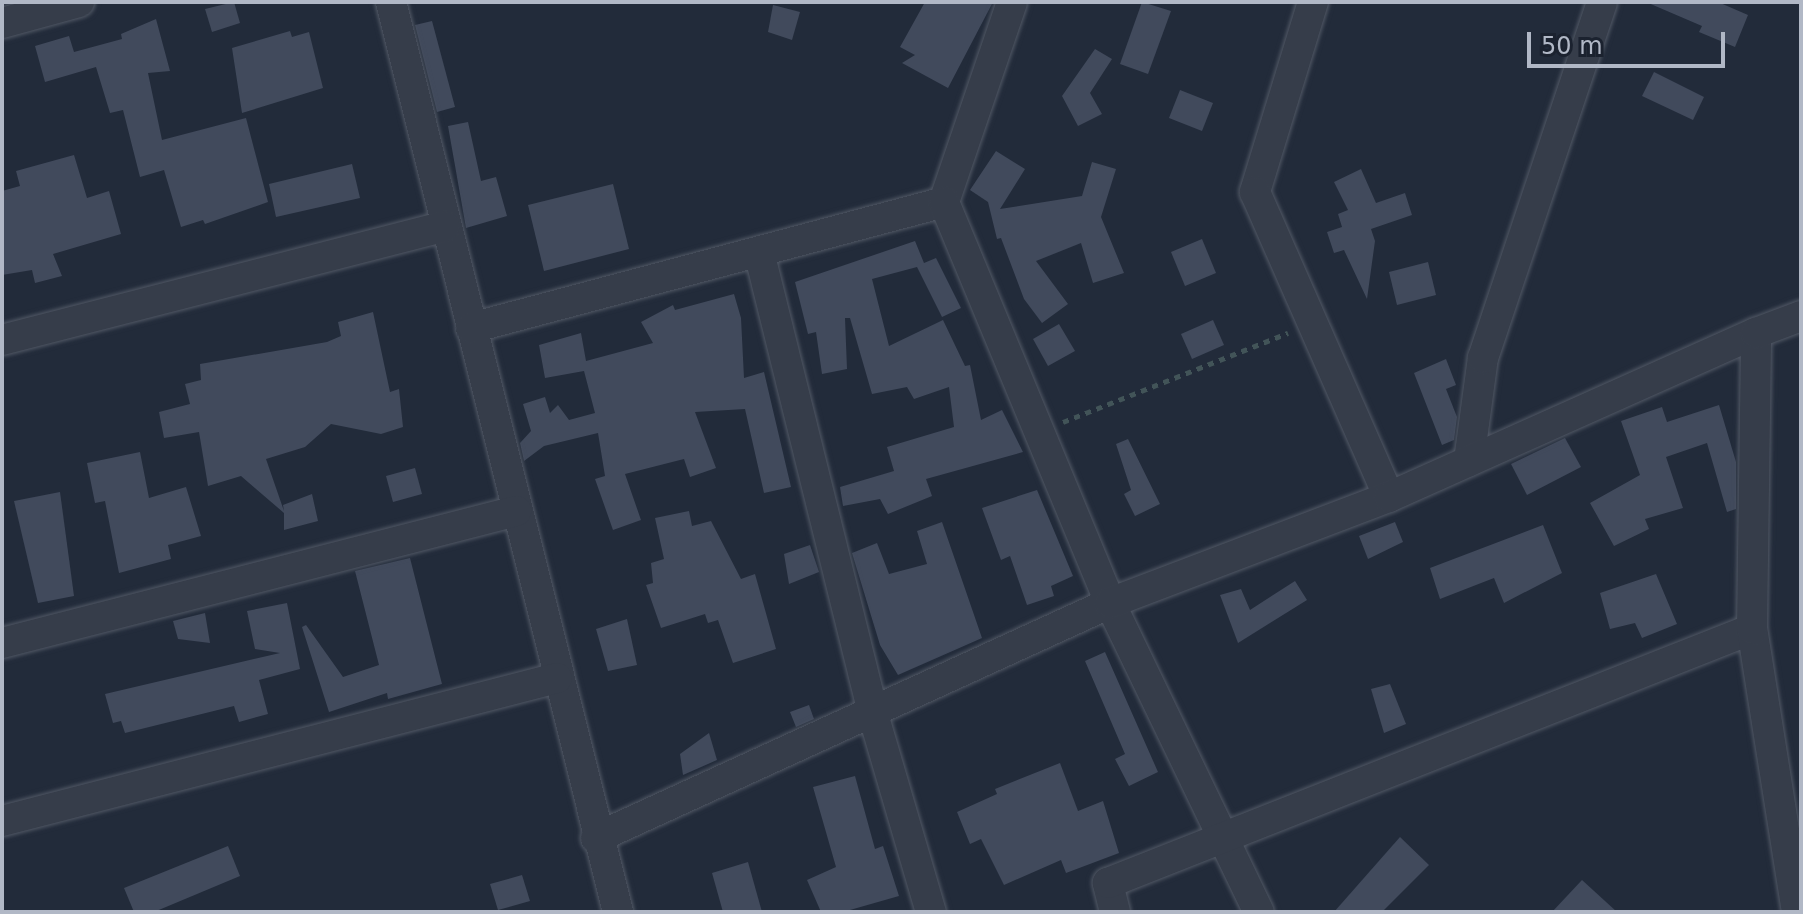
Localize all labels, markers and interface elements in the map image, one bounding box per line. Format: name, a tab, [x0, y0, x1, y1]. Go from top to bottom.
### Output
scale bar	[1531, 16, 1729, 66]
text: 50 m	[1541, 32, 1603, 60]

